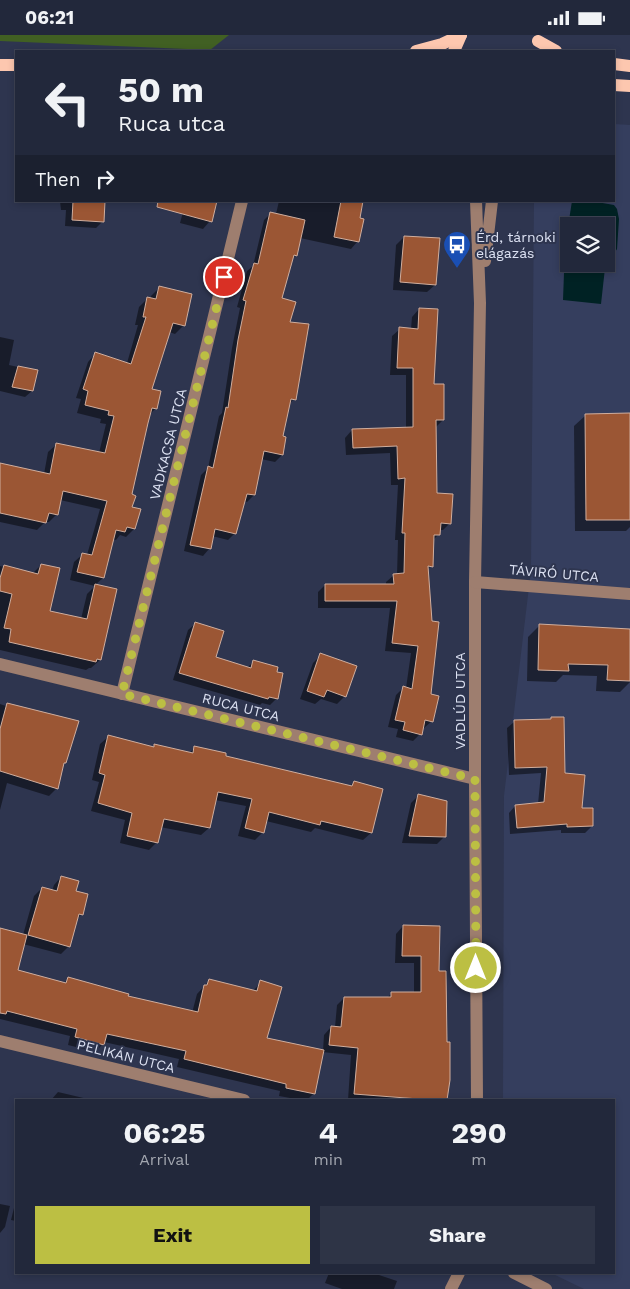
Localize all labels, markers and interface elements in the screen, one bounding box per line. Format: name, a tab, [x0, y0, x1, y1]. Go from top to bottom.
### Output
text: 06:21	[25, 6, 74, 29]
text: 50 m	[118, 69, 204, 111]
icon: left	[35, 70, 100, 135]
text: Ruca utca	[118, 111, 225, 136]
icon: right	[91, 165, 119, 193]
text: Then	[35, 168, 81, 191]
map controls	[560, 217, 615, 272]
button: layers	[560, 217, 615, 272]
place label: Érd, tárnoki elágazás	[476, 229, 556, 261]
bus stop icon: Érd, tárnoki elágazás	[442, 230, 472, 269]
pin	[203, 256, 245, 298]
icon: arrive	[210, 263, 238, 291]
street label: VADKACSA UTCA	[146, 387, 190, 501]
street label: TÁVIRÓ UTCA	[508, 561, 600, 585]
street label: VADLÚD UTCA	[452, 652, 468, 750]
street label: RUCA UTCA	[201, 690, 281, 724]
position arrow	[449, 941, 501, 993]
street label: PELIKÁN UTCA	[75, 1036, 177, 1076]
text: 06:25	[123, 1115, 205, 1150]
text: 4	[319, 1115, 338, 1150]
text: 290	[451, 1115, 507, 1150]
text: Arrival	[139, 1150, 189, 1169]
text: min	[314, 1150, 343, 1169]
text: m	[471, 1150, 487, 1169]
button: Exit	[35, 1206, 310, 1264]
button: Share	[320, 1206, 595, 1264]

